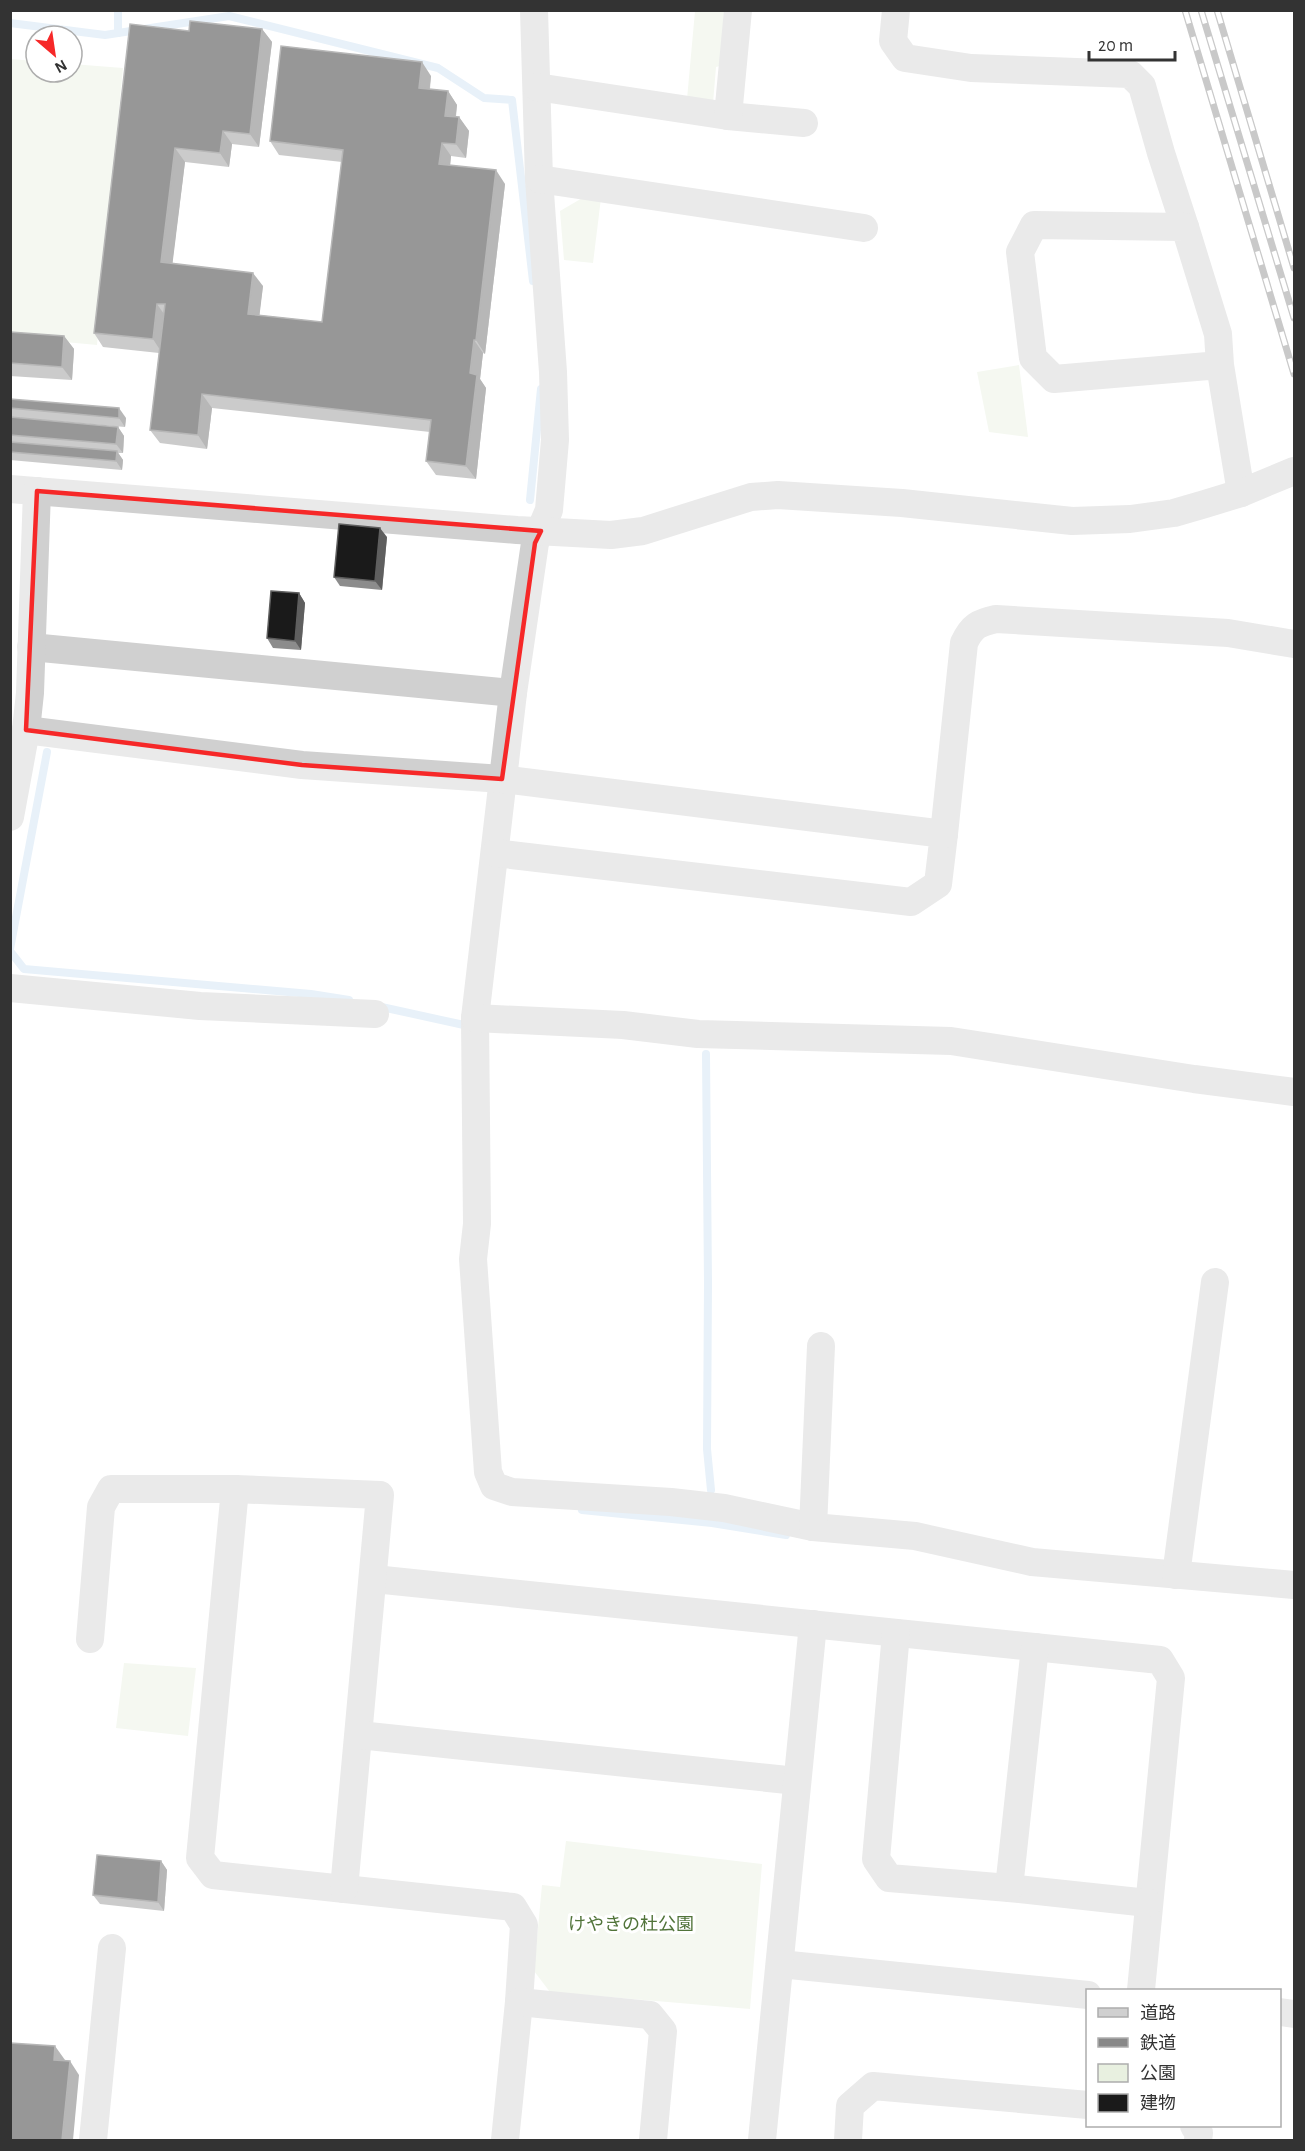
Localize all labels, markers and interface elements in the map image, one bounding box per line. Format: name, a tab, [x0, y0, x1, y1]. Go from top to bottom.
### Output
north arrow	[24, 24, 84, 84]
scale bar	[1089, 24, 1174, 62]
text: 20 m	[1098, 37, 1133, 55]
text: N	[52, 57, 70, 76]
park label: けやきの杜公園	[568, 1915, 694, 1934]
legend	[1086, 1989, 1281, 2127]
text: 道路	[1140, 2003, 1176, 2023]
text: 鉄道	[1140, 2033, 1176, 2053]
text: 公園	[1140, 2064, 1176, 2083]
text: 建物	[1140, 2093, 1176, 2113]

